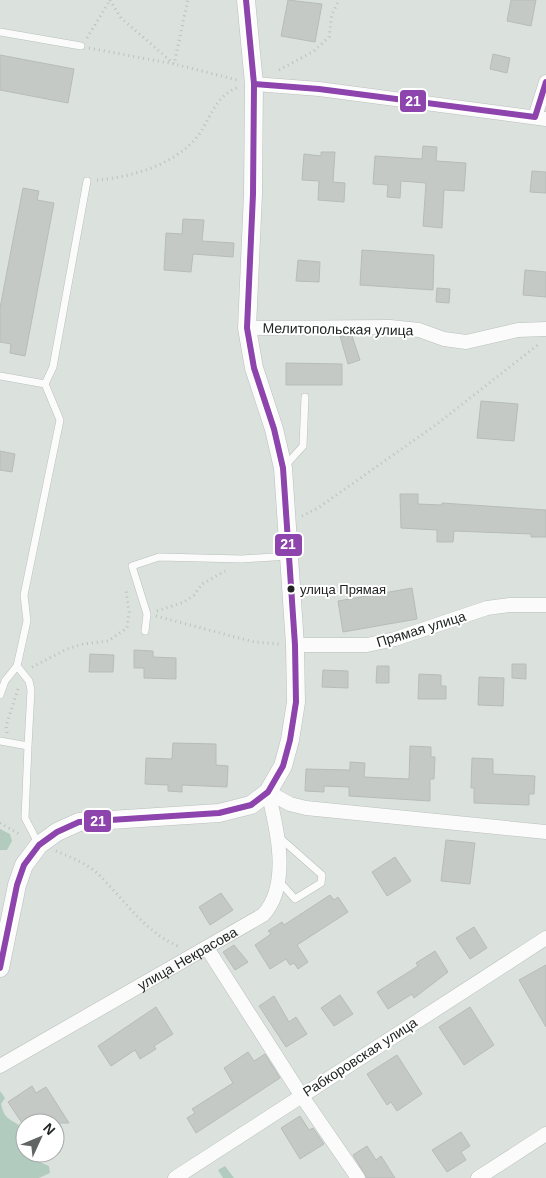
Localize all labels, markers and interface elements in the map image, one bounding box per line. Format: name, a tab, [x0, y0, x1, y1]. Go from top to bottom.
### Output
line badge: 21	[399, 89, 427, 113]
text: 21	[405, 93, 421, 109]
street label: Мелитопольская улица	[262, 320, 414, 338]
line badge: 21	[274, 533, 303, 557]
text: 21	[280, 536, 296, 552]
place label: улица Прямая	[300, 582, 386, 597]
marker: улица Прямая	[286, 584, 296, 594]
street label: Прямая улица	[374, 608, 468, 650]
line badge: 21	[83, 809, 112, 833]
text: 21	[90, 813, 106, 829]
street label: улица Некрасова	[135, 924, 240, 993]
street label: Рабкоровская улица	[300, 1014, 420, 1100]
north arrow	[15, 1113, 65, 1163]
text: N	[40, 1120, 59, 1138]

